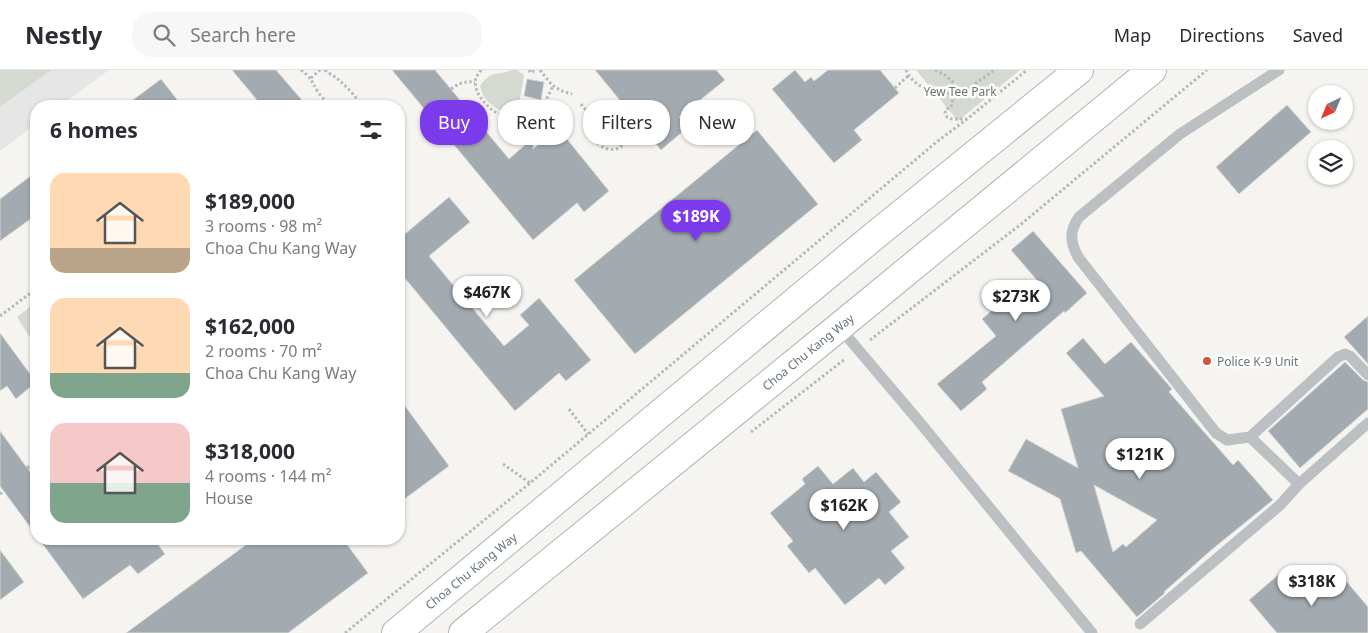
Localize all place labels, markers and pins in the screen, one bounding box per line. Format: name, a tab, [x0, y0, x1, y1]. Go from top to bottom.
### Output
pin: $189K	[661, 200, 731, 242]
pin: $467K	[452, 276, 522, 318]
pin: $273K	[981, 280, 1051, 322]
place label: Police K-9 Unit	[1217, 353, 1299, 370]
marker: Police K-9 Unit	[1201, 355, 1213, 367]
pin: $121K	[1105, 438, 1175, 480]
pin: $162K	[809, 488, 879, 531]
pin: $318K	[1277, 564, 1347, 607]

